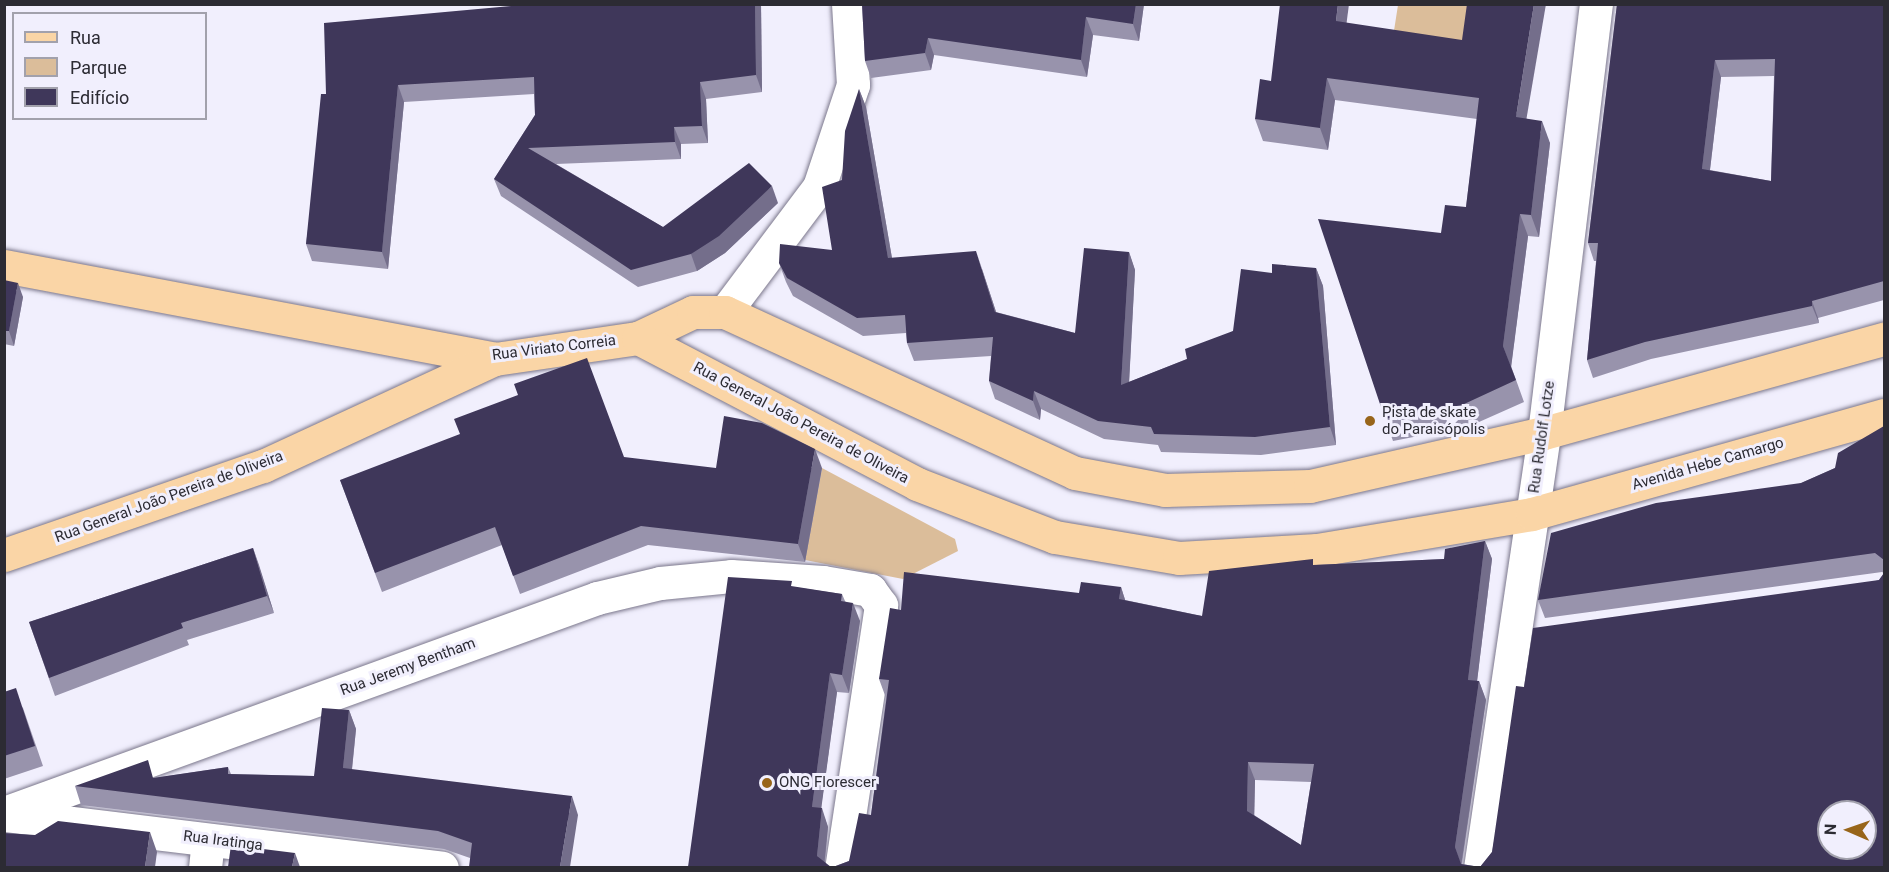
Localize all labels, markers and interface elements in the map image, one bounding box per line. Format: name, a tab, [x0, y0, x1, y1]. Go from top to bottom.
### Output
legend	[12, 12, 207, 120]
text: Rua	[70, 27, 101, 48]
text: Parque	[70, 57, 127, 78]
text: Edifício	[70, 87, 129, 108]
street label: Rua Viriato Correia	[491, 331, 617, 365]
street label: Rua General João Pereira de Oliveira	[690, 358, 912, 488]
street label: Rua Rudolf Lotze	[1525, 380, 1559, 494]
place label: Pista de skate do Paraisópolis	[1382, 403, 1485, 438]
marker: Pista de skate do Paraisópolis	[1363, 414, 1377, 428]
street label: Avenida Hebe Camargo	[1630, 434, 1786, 494]
street label: Rua General João Pereira de Oliveira	[53, 447, 285, 547]
street label: Rua Jeremy Bentham	[338, 634, 478, 700]
place label: ONG Florescer	[779, 774, 876, 792]
marker: ONG Florescer	[760, 776, 774, 790]
north arrow	[1817, 800, 1877, 860]
text: N	[1821, 823, 1840, 835]
street label: Rua Iratinga	[182, 827, 264, 855]

